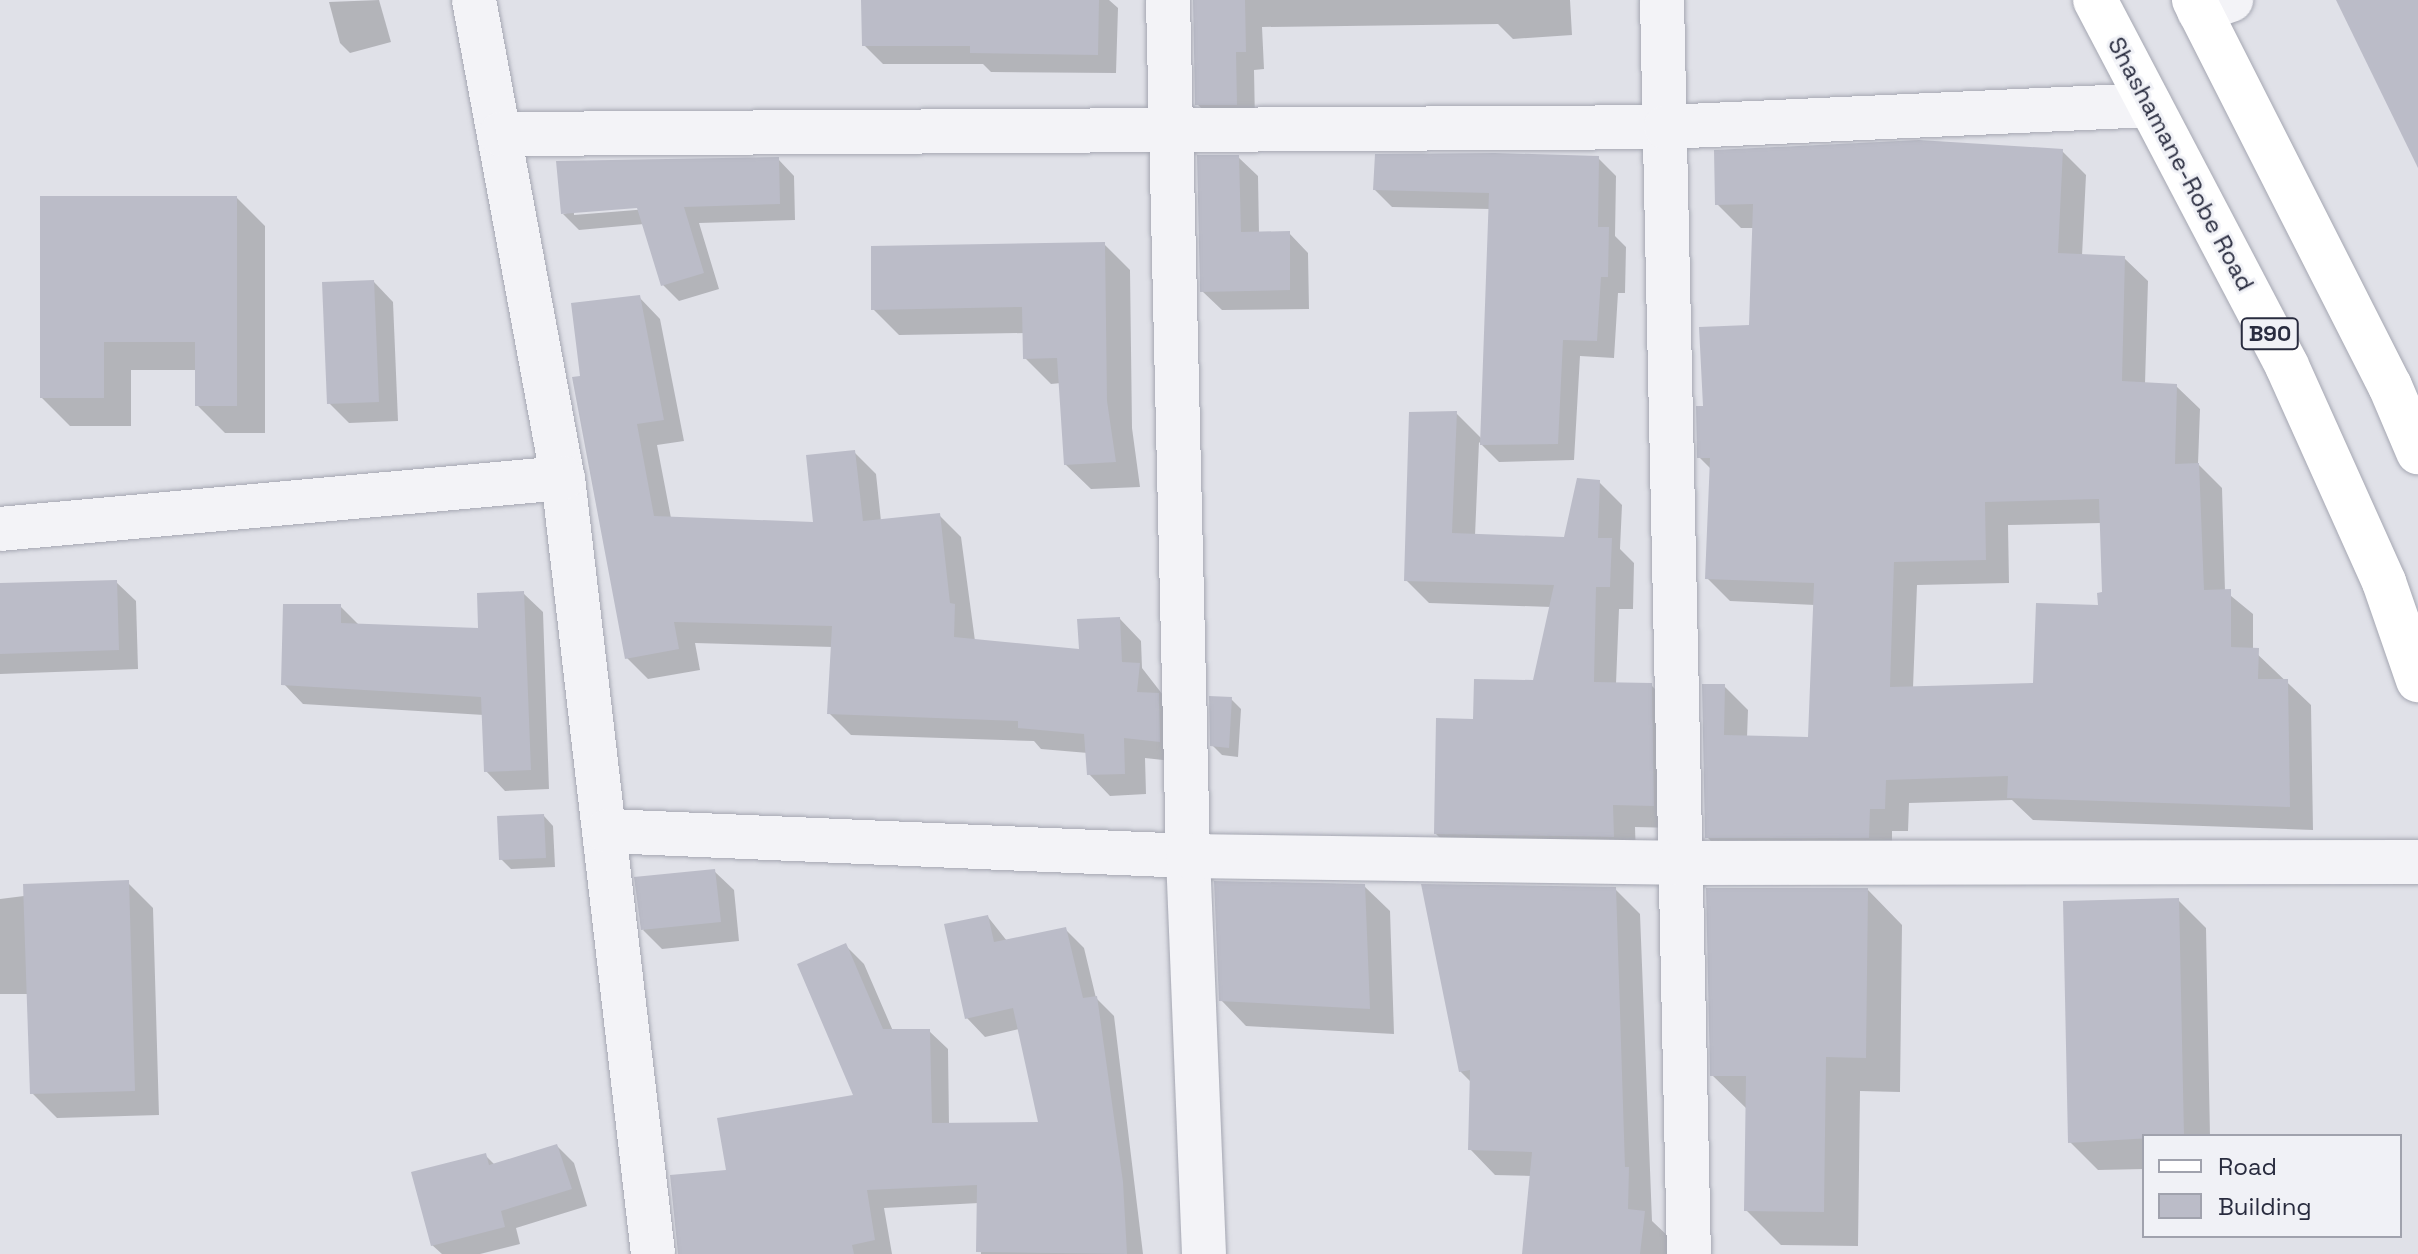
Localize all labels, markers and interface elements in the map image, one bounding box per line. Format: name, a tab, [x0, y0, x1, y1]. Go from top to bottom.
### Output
street label: Shashamane-Robe Road	[2102, 32, 2260, 296]
road number: B90	[2240, 316, 2300, 352]
legend	[2142, 1134, 2402, 1238]
text: Road	[2218, 1151, 2277, 1182]
text: Building	[2218, 1191, 2312, 1222]

